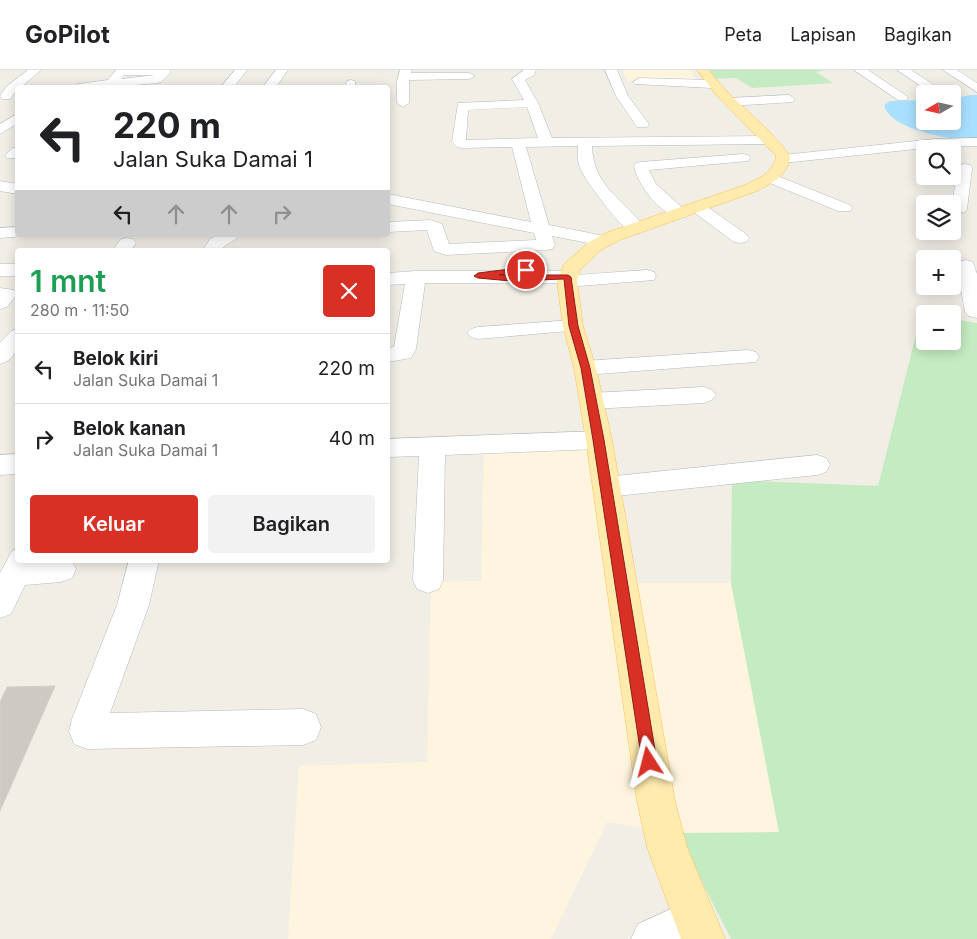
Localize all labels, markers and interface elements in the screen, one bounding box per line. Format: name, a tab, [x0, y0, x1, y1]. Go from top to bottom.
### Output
text: GoPilot	[25, 20, 110, 49]
text: Peta	[724, 24, 762, 45]
text: Lapisan	[790, 24, 856, 45]
text: Bagikan	[884, 24, 952, 45]
north arrow	[916, 85, 961, 130]
map controls	[916, 85, 961, 350]
text: 220 m	[113, 104, 221, 146]
icon: left	[30, 105, 95, 170]
button: search	[916, 140, 961, 185]
text: Jalan Suka Damai 1	[113, 146, 313, 172]
button: layers	[916, 195, 961, 240]
icon: left	[109, 200, 137, 228]
icon: ahead	[162, 200, 190, 228]
icon: ahead	[215, 200, 243, 228]
icon: right	[268, 200, 296, 228]
pin	[505, 249, 547, 291]
button: +	[916, 250, 961, 295]
icon: arrive	[512, 256, 540, 284]
text: 1 mnt	[30, 263, 106, 299]
button: close	[323, 265, 375, 317]
text: 280 m · 11:50	[30, 300, 129, 320]
button: −	[916, 305, 961, 350]
text: Belok kiri	[73, 347, 158, 370]
icon: left	[30, 355, 58, 383]
text: 220 m	[318, 357, 375, 380]
text: Jalan Suka Damai 1	[73, 370, 218, 390]
text: Belok kanan	[73, 417, 186, 440]
icon: right	[30, 425, 58, 453]
text: 40 m	[329, 427, 375, 450]
text: Jalan Suka Damai 1	[73, 440, 218, 460]
button: Keluar	[30, 495, 198, 553]
button: Bagikan	[208, 495, 375, 553]
position arrow	[622, 735, 674, 787]

